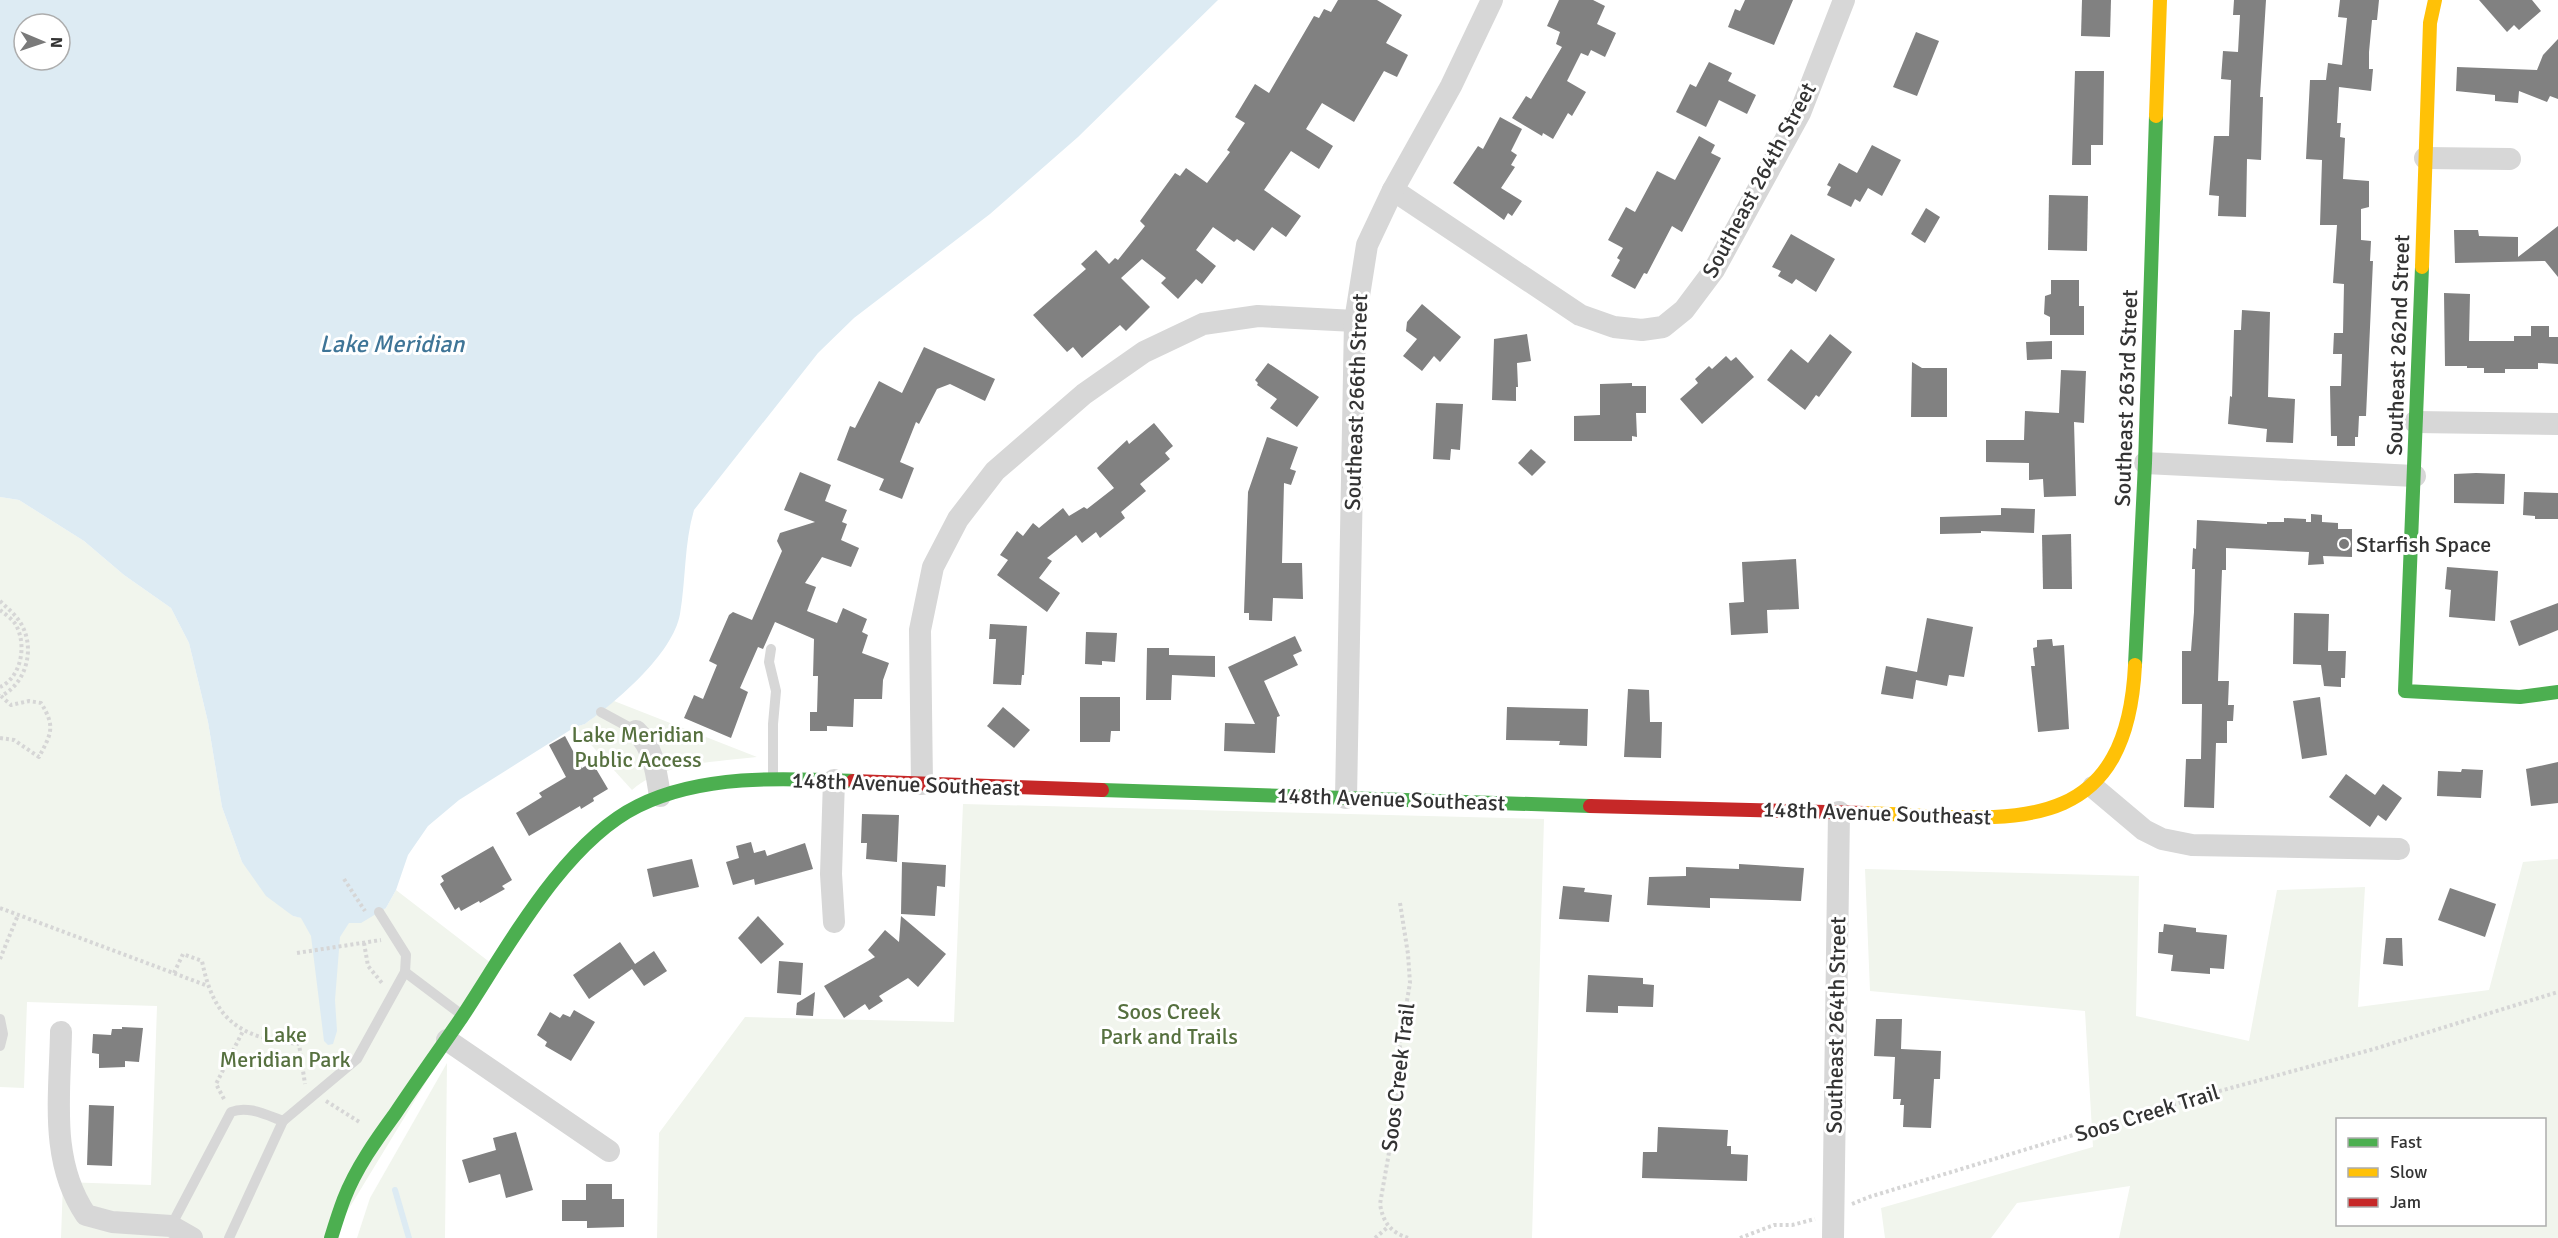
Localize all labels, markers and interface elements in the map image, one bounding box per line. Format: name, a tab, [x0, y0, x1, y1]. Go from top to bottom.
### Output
north arrow	[12, 12, 72, 72]
text: N	[46, 37, 66, 48]
street label: Southeast 264th Street	[1696, 78, 1822, 282]
street label: Southeast 262nd Street	[2381, 234, 2415, 456]
street label: Southeast 263rd Street	[2109, 289, 2143, 507]
street label: Southeast 266th Street	[1339, 293, 1373, 511]
water label: Lake Meridian	[320, 329, 465, 359]
place label: Starfish Space	[2356, 531, 2491, 558]
marker: Starfish Space	[2337, 537, 2351, 551]
park label: Lake Meridian Public Access	[572, 721, 704, 773]
street label: 148th Avenue Southeast	[791, 767, 1021, 801]
street label: 148th Avenue Southeast	[1276, 782, 1506, 816]
street label: 148th Avenue Southeast	[1762, 796, 1992, 830]
street label: Southeast 264th Street	[1821, 916, 1851, 1134]
park label: Soos Creek Park and Trails	[1100, 998, 1238, 1050]
street label: Soos Creek Trail	[1375, 1001, 1421, 1153]
park label: Lake Meridian Park	[219, 1021, 351, 1073]
street label: Soos Creek Trail	[2071, 1078, 2223, 1148]
legend	[2336, 1118, 2546, 1226]
text: Fast	[2390, 1131, 2422, 1153]
text: Slow	[2390, 1161, 2427, 1183]
text: Jam	[2390, 1191, 2421, 1213]

